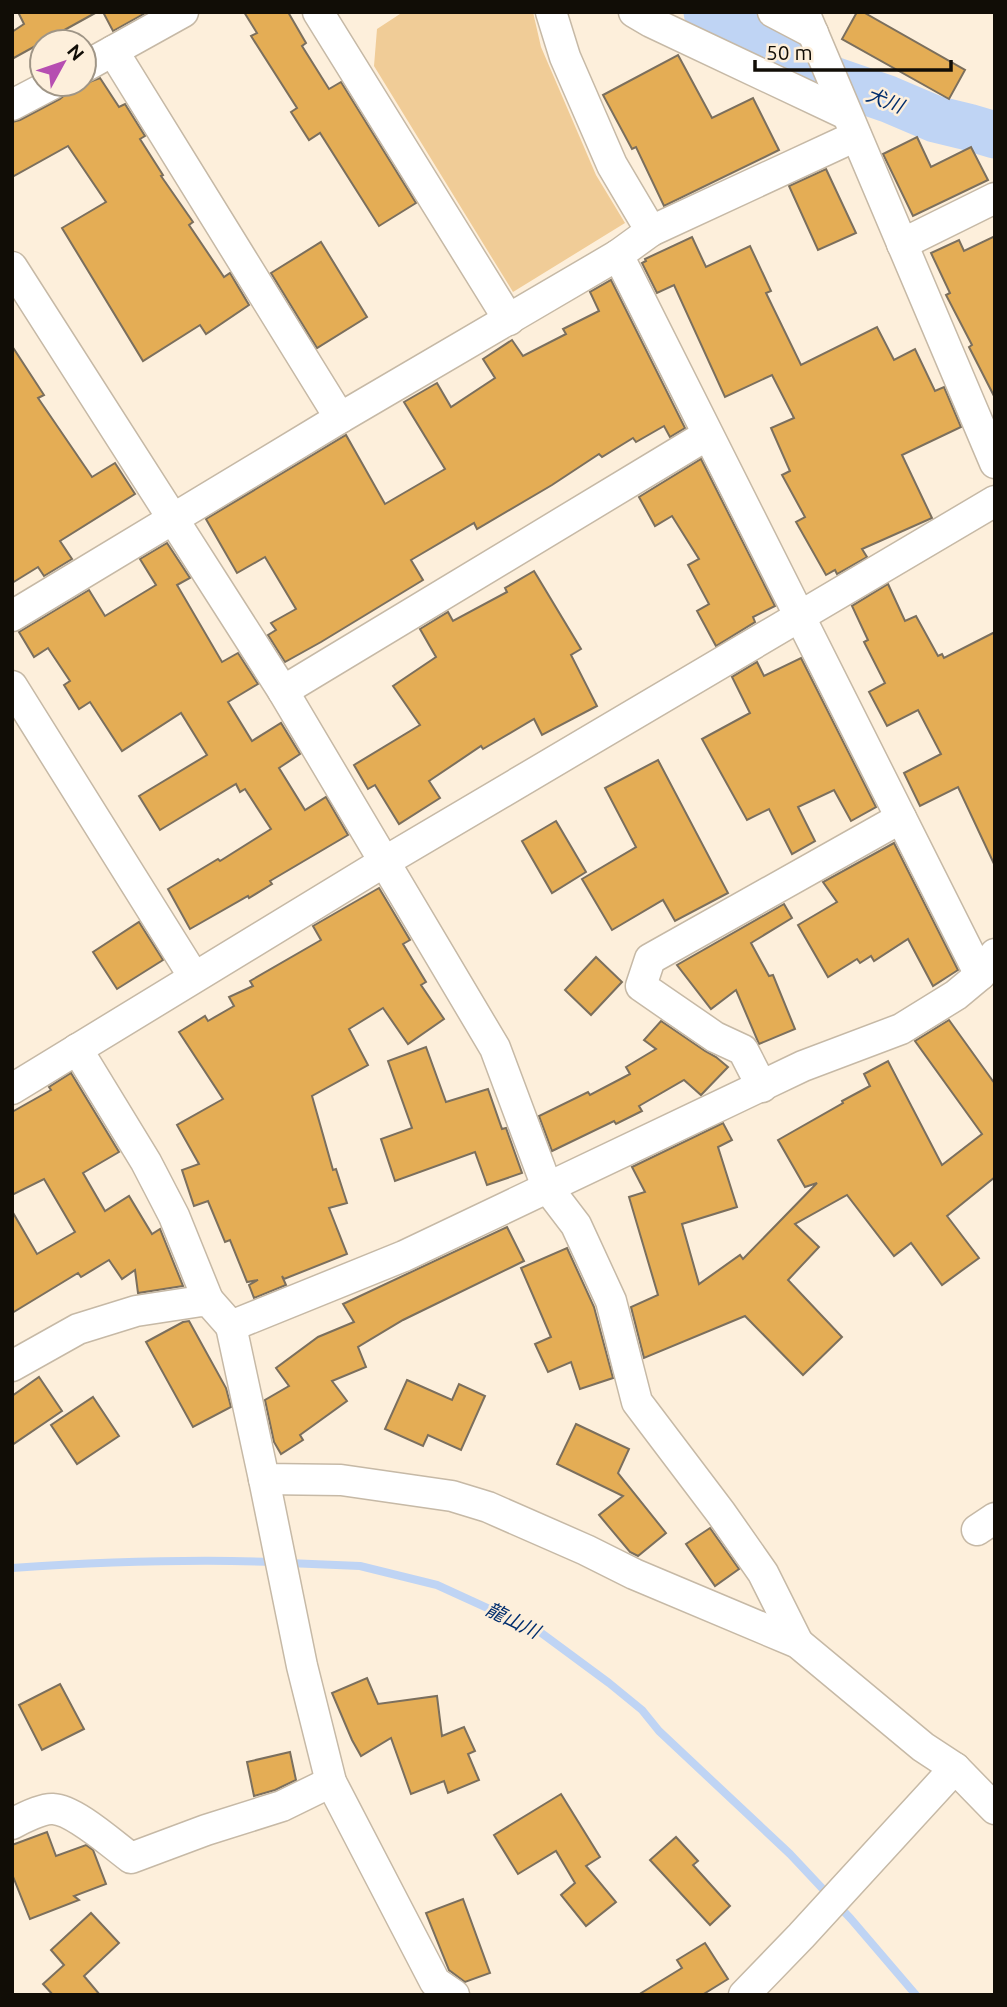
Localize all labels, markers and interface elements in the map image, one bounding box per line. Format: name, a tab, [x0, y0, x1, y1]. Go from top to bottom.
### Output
north arrow	[28, 28, 98, 98]
scale bar	[755, 28, 951, 72]
text: N	[63, 40, 89, 65]
text: 50 m	[766, 40, 813, 64]
water label: 犬川	[863, 83, 909, 118]
water label: 龍山川	[483, 1598, 545, 1643]

